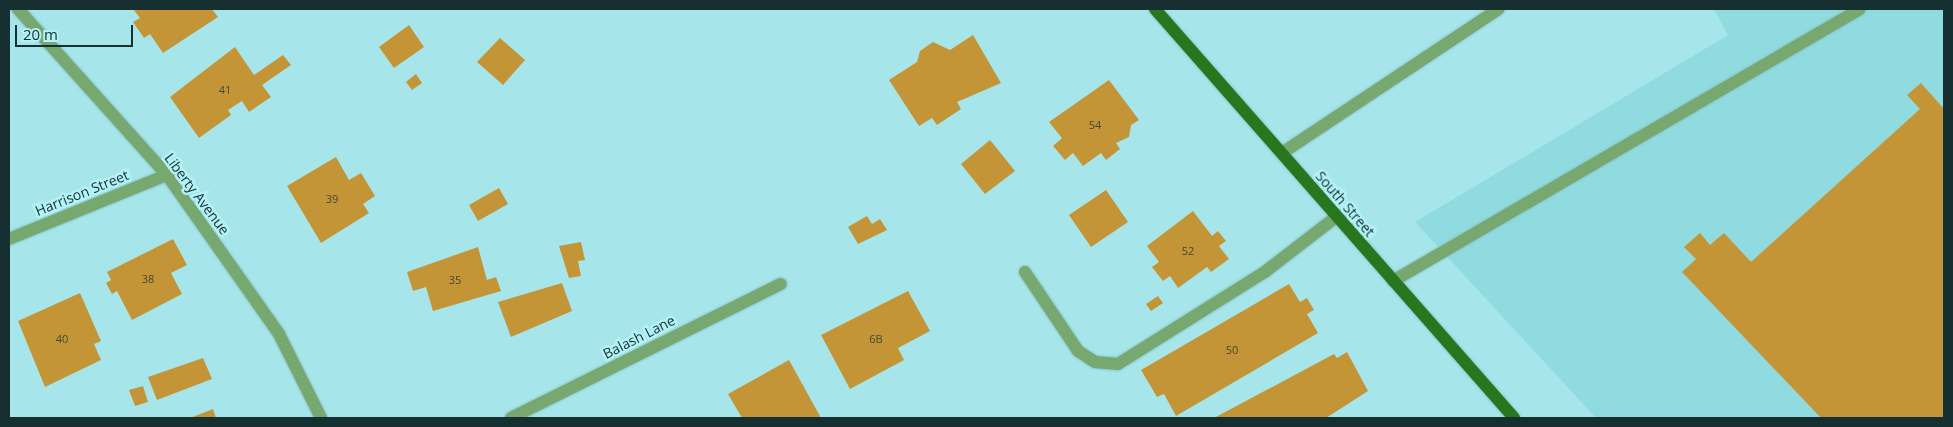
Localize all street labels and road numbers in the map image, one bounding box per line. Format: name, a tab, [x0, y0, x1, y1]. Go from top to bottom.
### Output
street label: Liberty Avenue	[161, 150, 233, 238]
street label: Harrison Street	[33, 167, 131, 219]
street label: South Street	[1312, 168, 1378, 240]
street label: Balash Lane	[600, 312, 678, 362]

